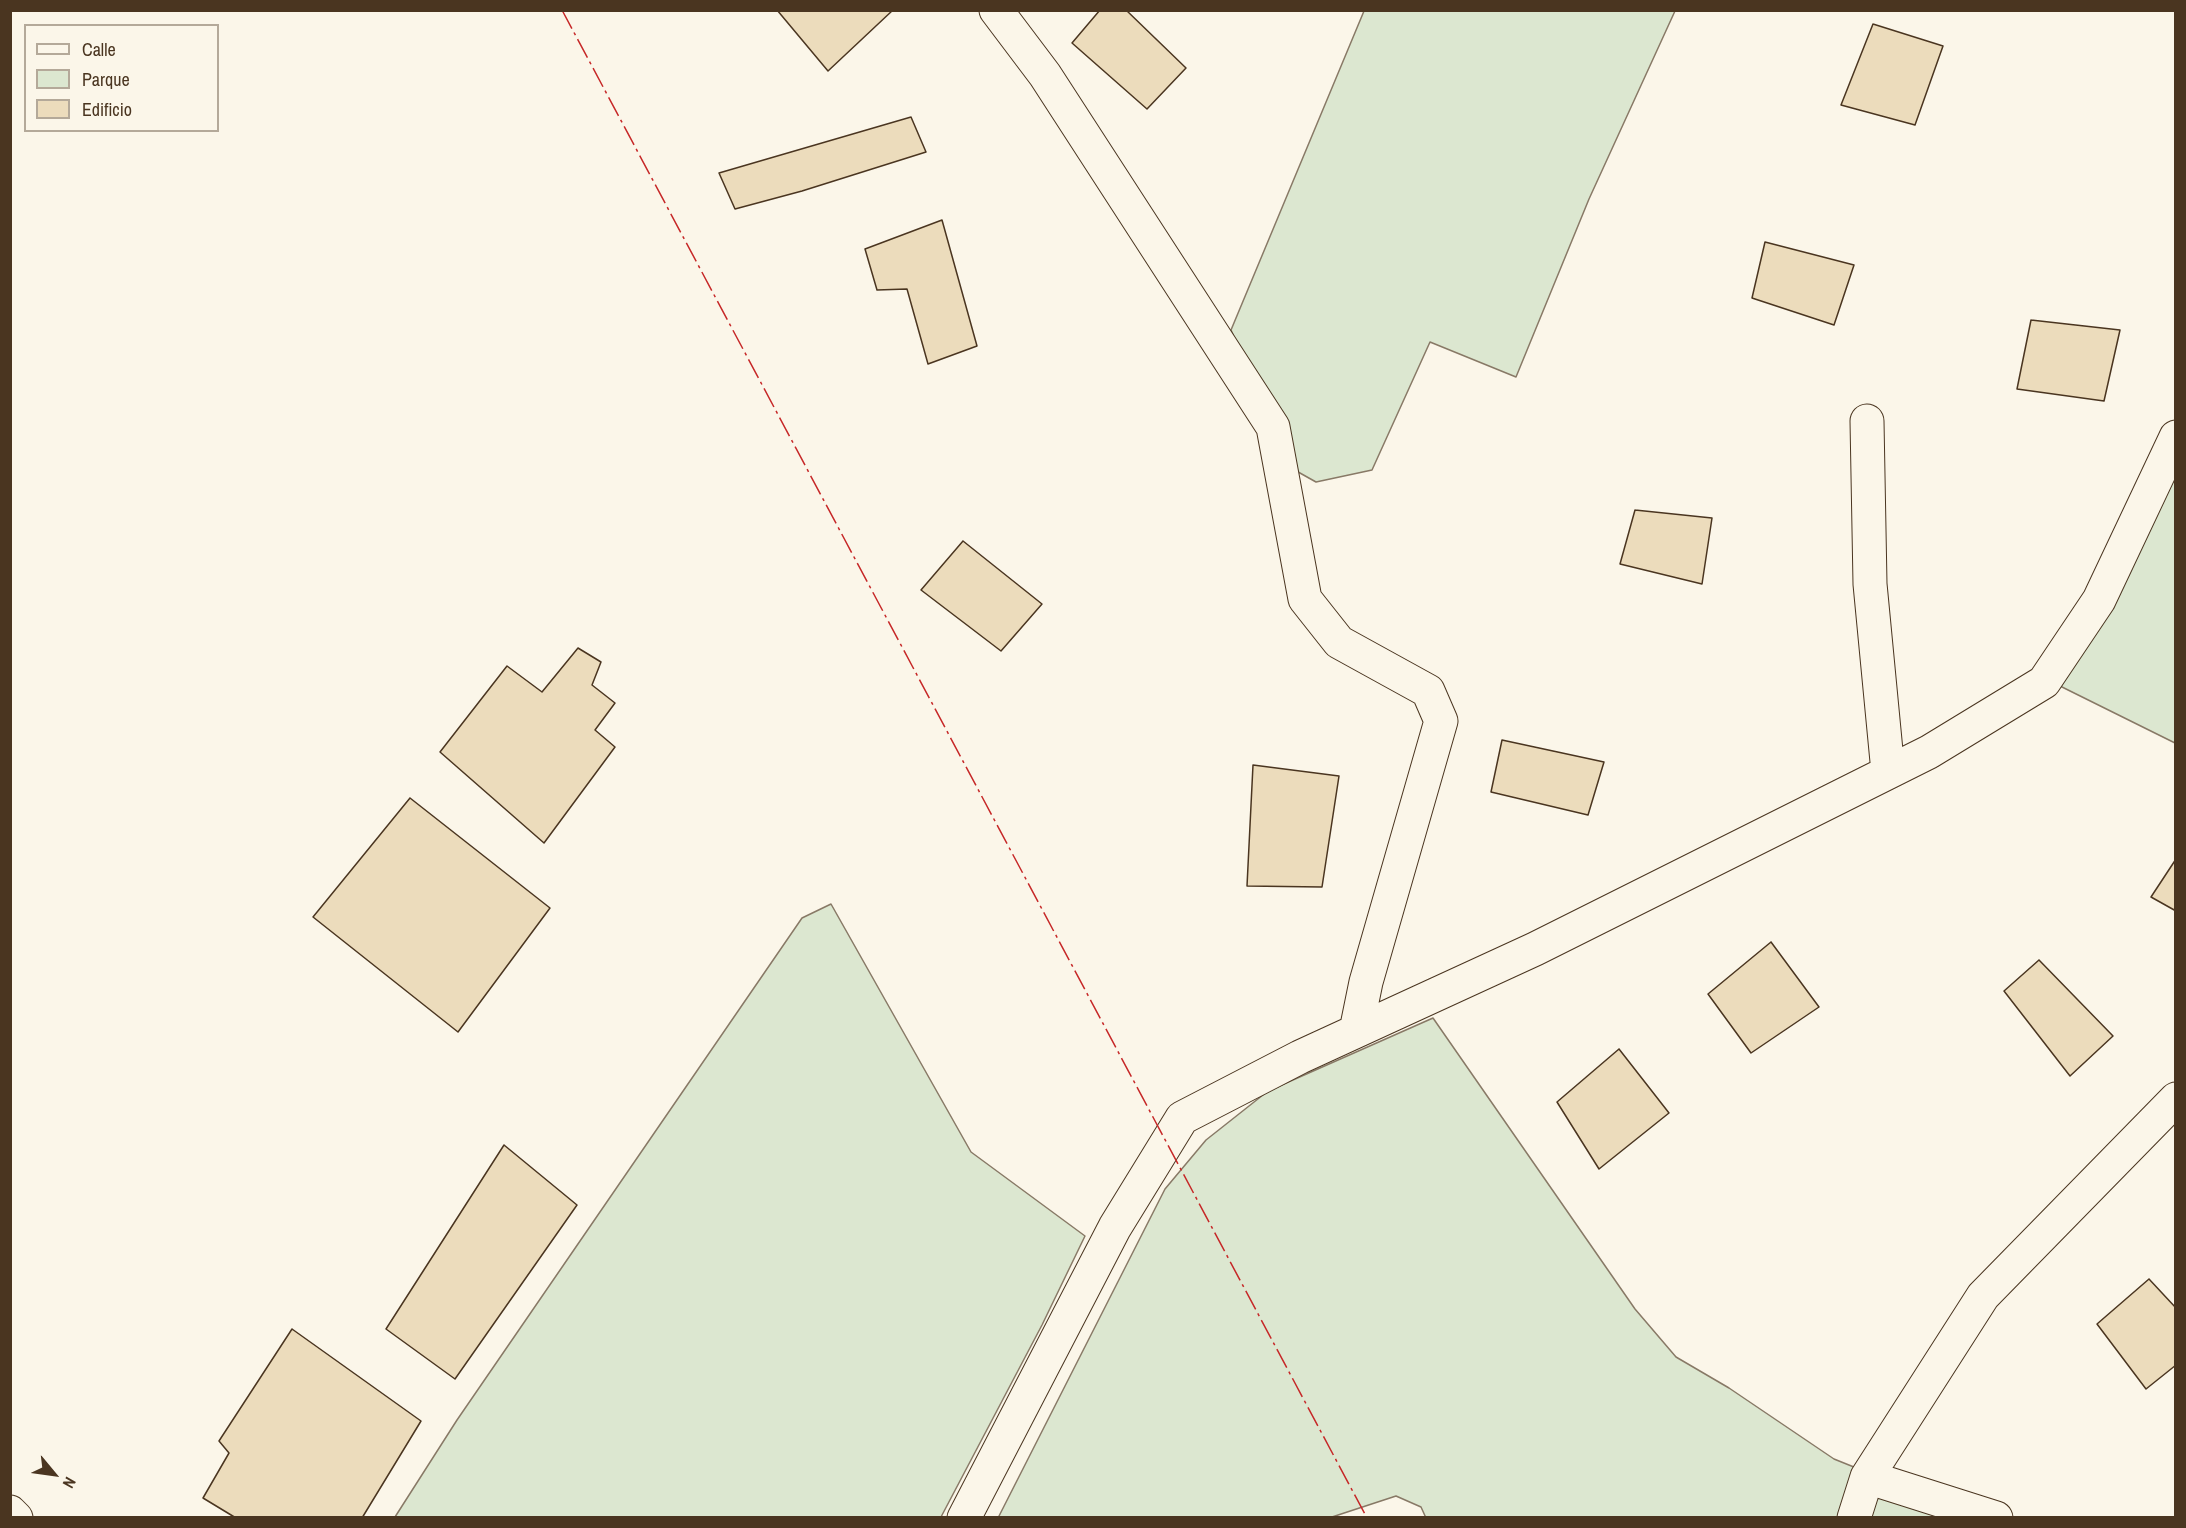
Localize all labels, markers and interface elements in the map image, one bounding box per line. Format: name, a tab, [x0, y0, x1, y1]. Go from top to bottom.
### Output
legend	[24, 24, 219, 132]
text: Calle	[82, 37, 116, 62]
text: Parque	[82, 67, 130, 92]
text: Edificio	[82, 97, 132, 122]
north arrow	[24, 1444, 84, 1504]
text: N	[58, 1473, 82, 1492]

